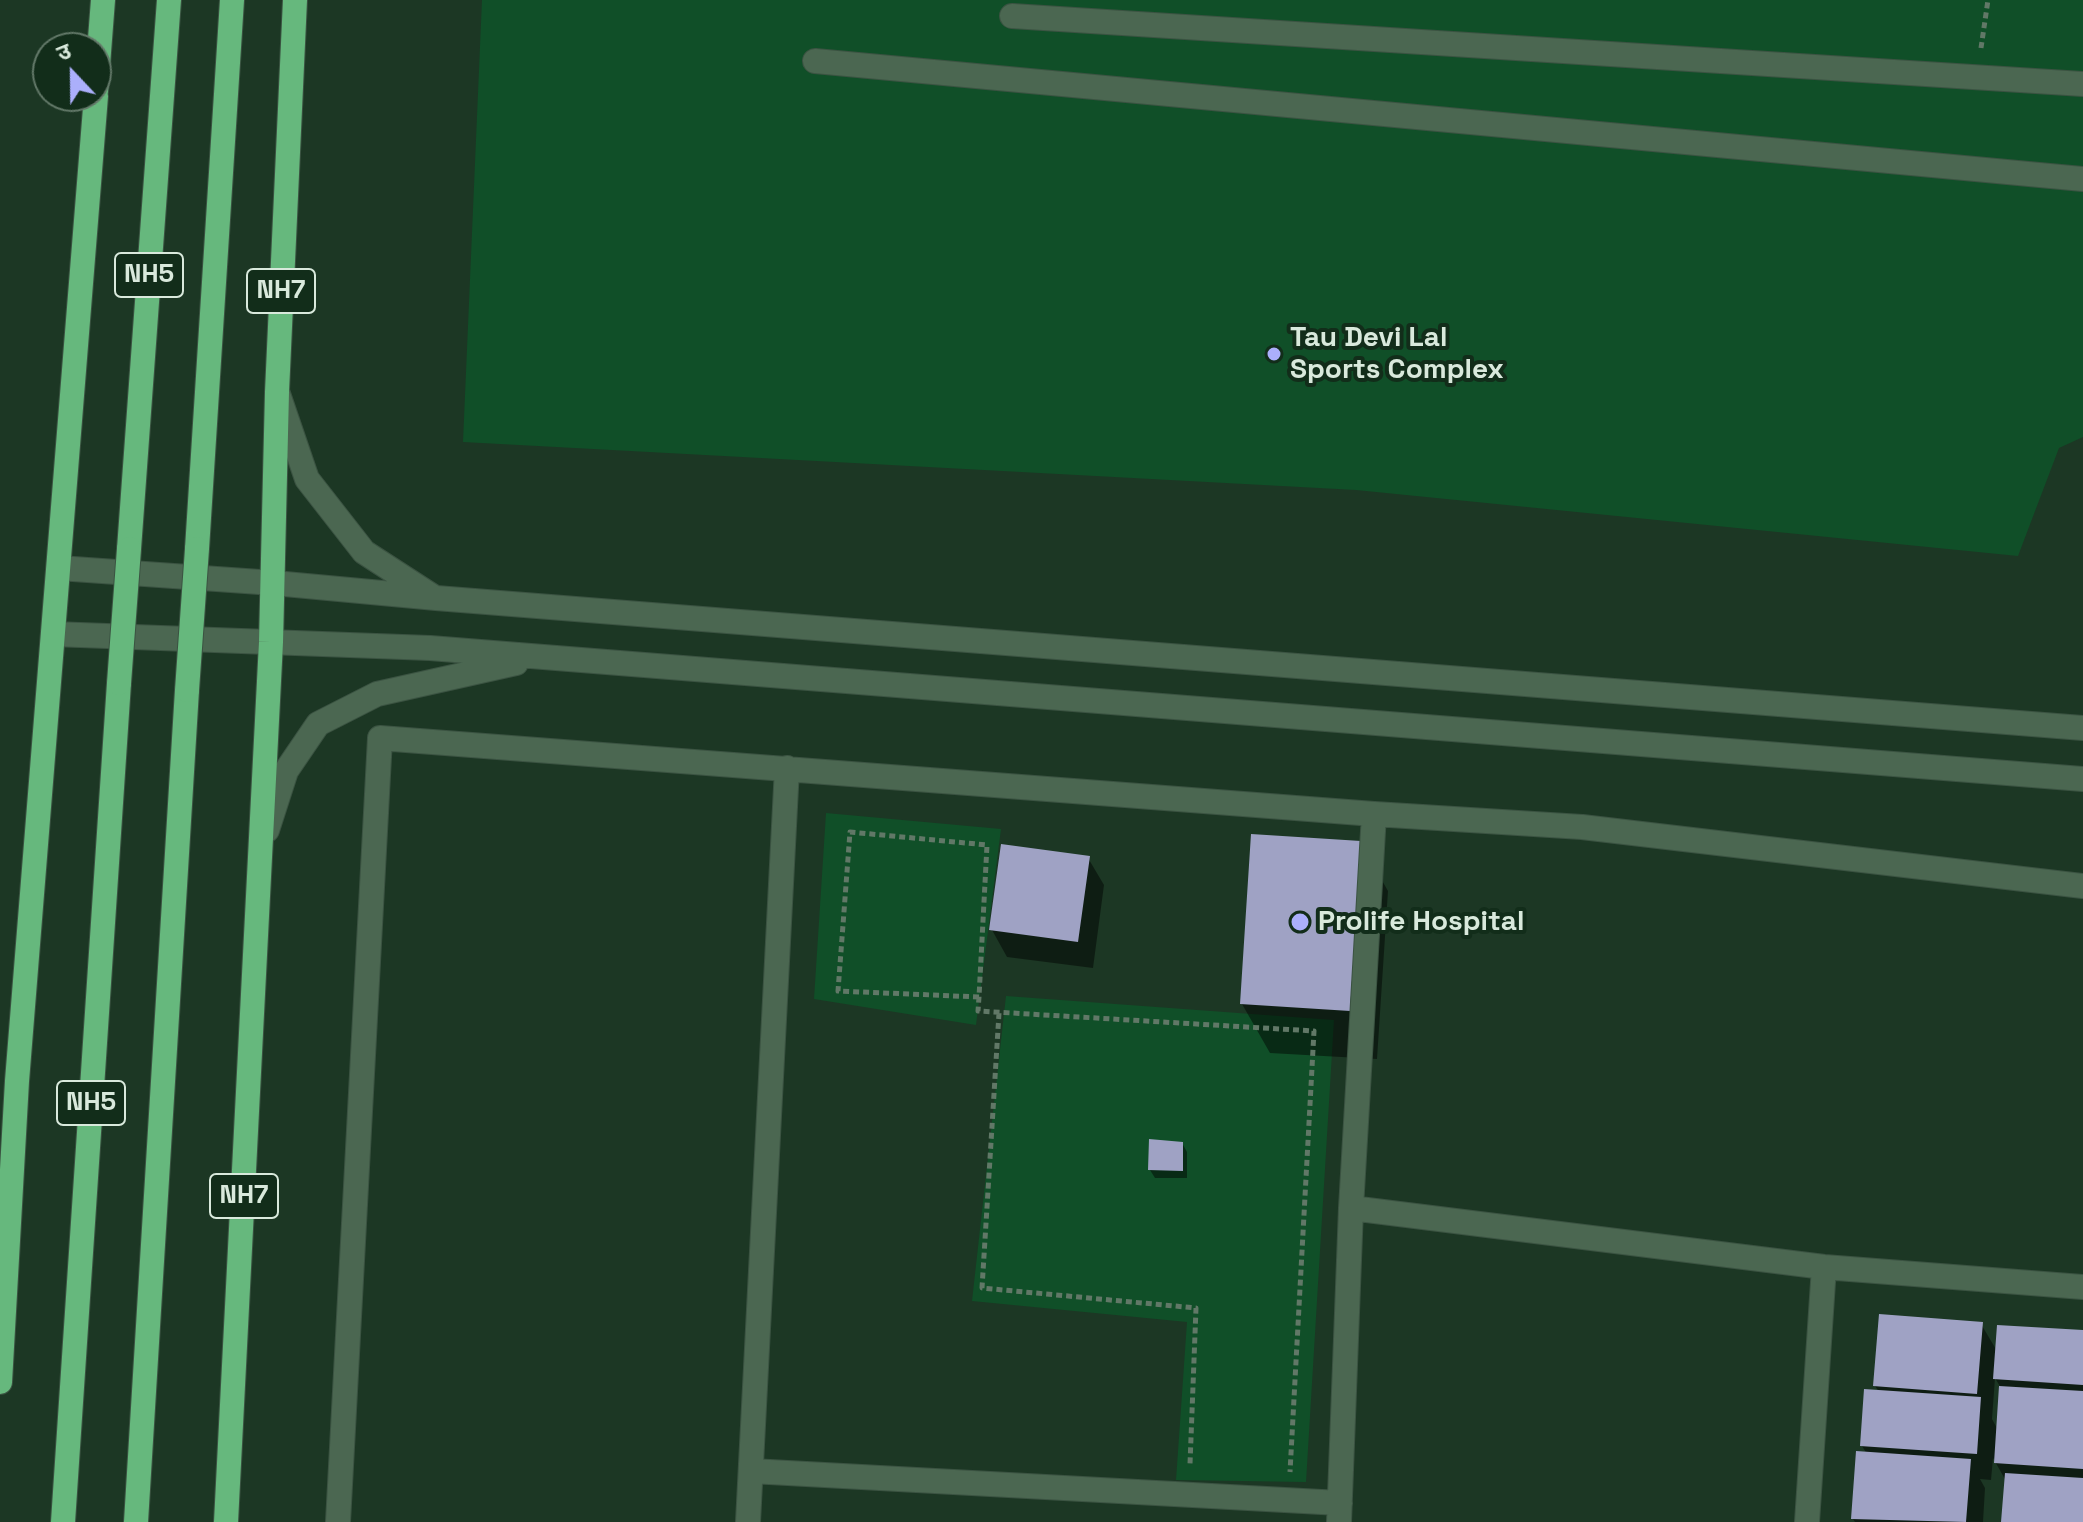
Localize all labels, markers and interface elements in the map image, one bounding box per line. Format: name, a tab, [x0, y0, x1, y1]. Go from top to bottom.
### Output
north arrow	[32, 32, 112, 112]
text: उ	[53, 36, 75, 67]
road number: NH5	[115, 253, 183, 297]
road number: NH7	[247, 269, 315, 313]
place label: Tau Devi Lal Sports Complex	[1290, 321, 1504, 387]
marker: Tau Devi Lal Sports Complex	[1265, 345, 1283, 363]
place label: Prolife Hospital	[1318, 905, 1524, 939]
marker: Prolife Hospital	[1289, 911, 1311, 933]
road number: NH5	[57, 1081, 125, 1125]
road number: NH7	[210, 1174, 278, 1218]

